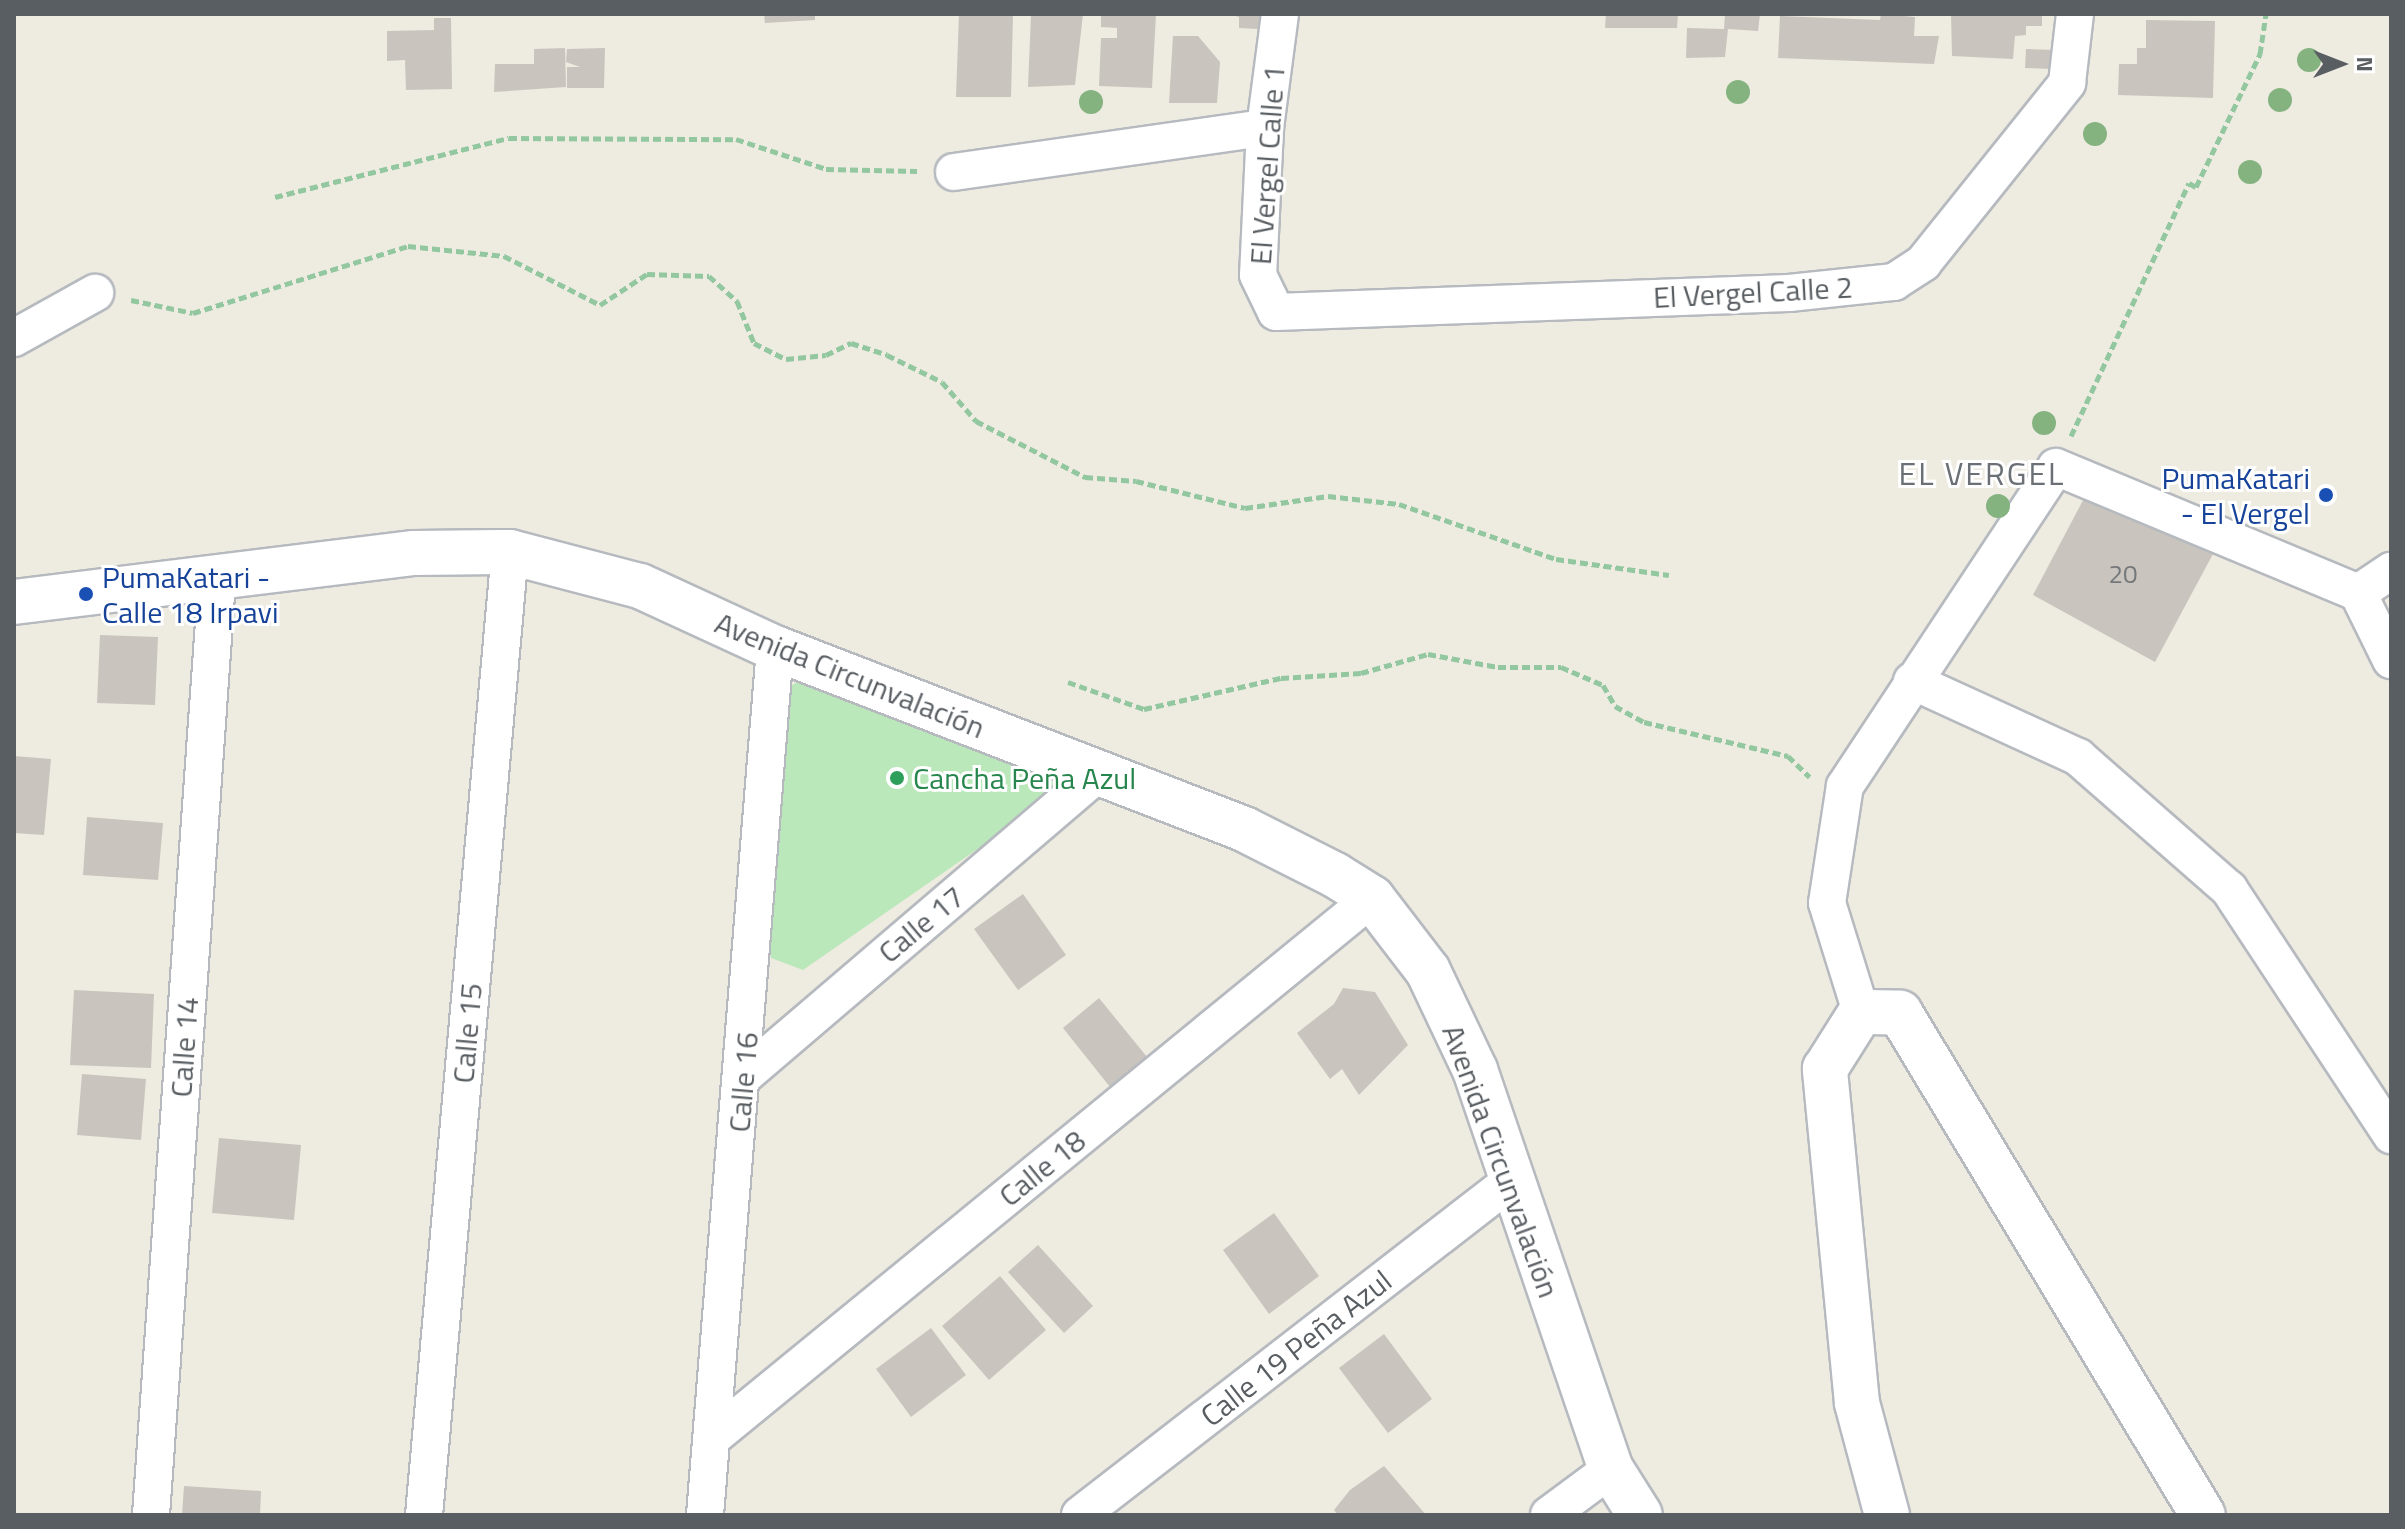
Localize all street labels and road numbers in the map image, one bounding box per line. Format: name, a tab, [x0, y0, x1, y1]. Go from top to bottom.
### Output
street label: El Vergel Calle 1	[1242, 64, 1292, 266]
street label: El Vergel Calle 2	[1652, 269, 1854, 315]
street label: Avenida Circunvalación	[710, 604, 990, 746]
street label: Calle 17	[871, 878, 971, 970]
street label: Calle 15	[445, 981, 489, 1085]
street label: Calle 14	[163, 996, 205, 1098]
street label: Avenida Circunvalación	[1435, 1020, 1567, 1302]
street label: Calle 16	[721, 1030, 765, 1134]
street label: Calle 18	[992, 1122, 1092, 1214]
street label: Calle 19 Peña Azul	[1193, 1262, 1399, 1434]

